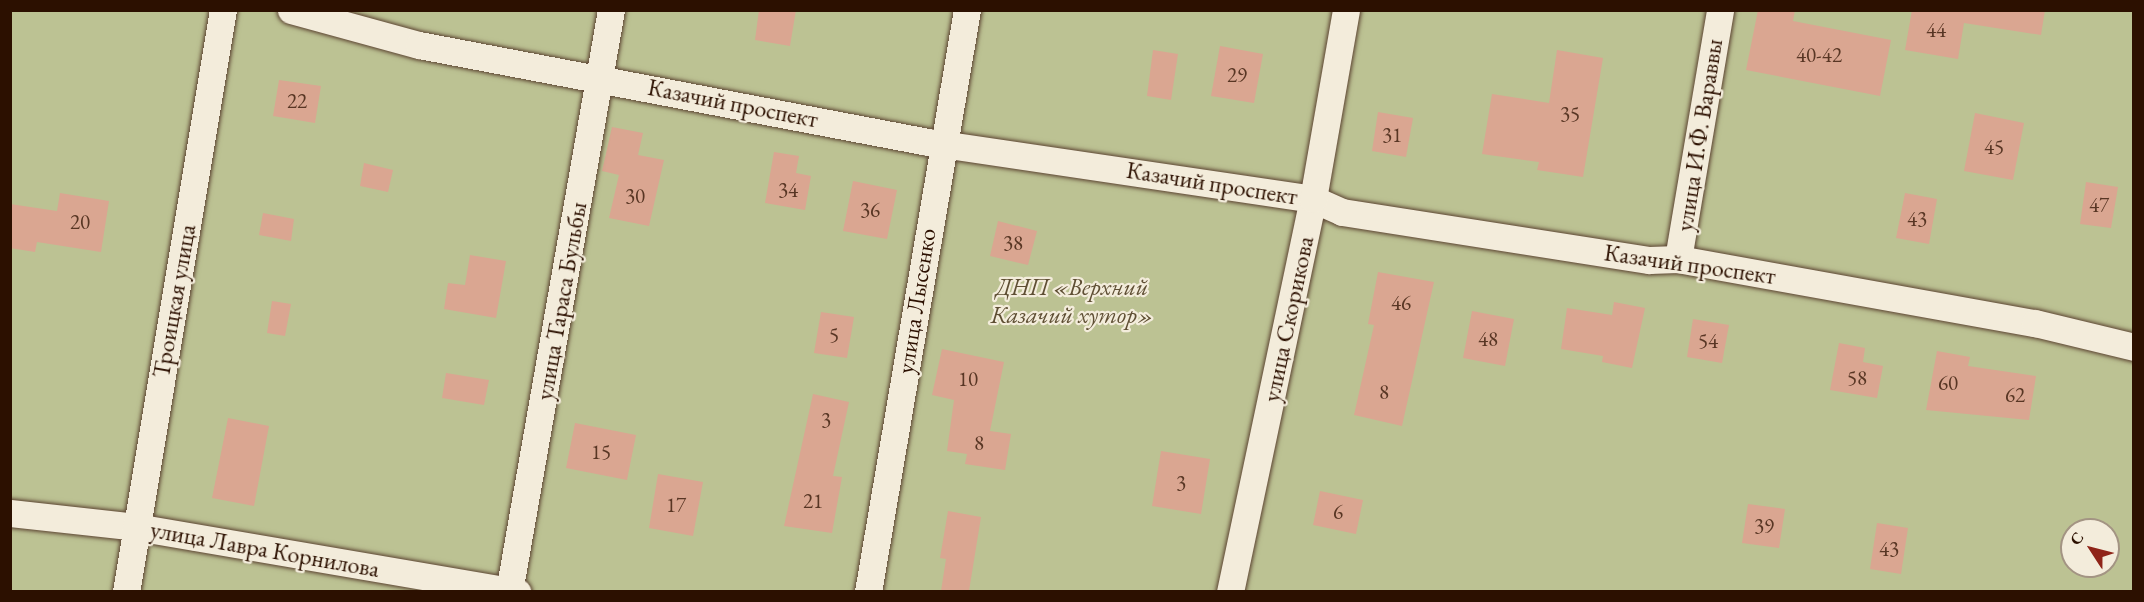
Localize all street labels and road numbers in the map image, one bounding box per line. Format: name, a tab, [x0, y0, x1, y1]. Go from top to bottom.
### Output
street label: улица И.Ф. Вараввы	[1670, 37, 1728, 233]
street label: Казачий проспект	[645, 72, 821, 134]
street label: Казачий проспект	[1124, 155, 1300, 211]
street label: улица Тараса Бульбы	[529, 200, 593, 402]
street label: Троицкая улица	[146, 222, 202, 380]
street label: улица Лысенко	[890, 226, 942, 376]
street label: улица Скорикова	[1256, 234, 1320, 404]
street label: Казачий проспект	[1602, 238, 1778, 290]
street label: улица Лавра Корнилова	[148, 515, 382, 583]

